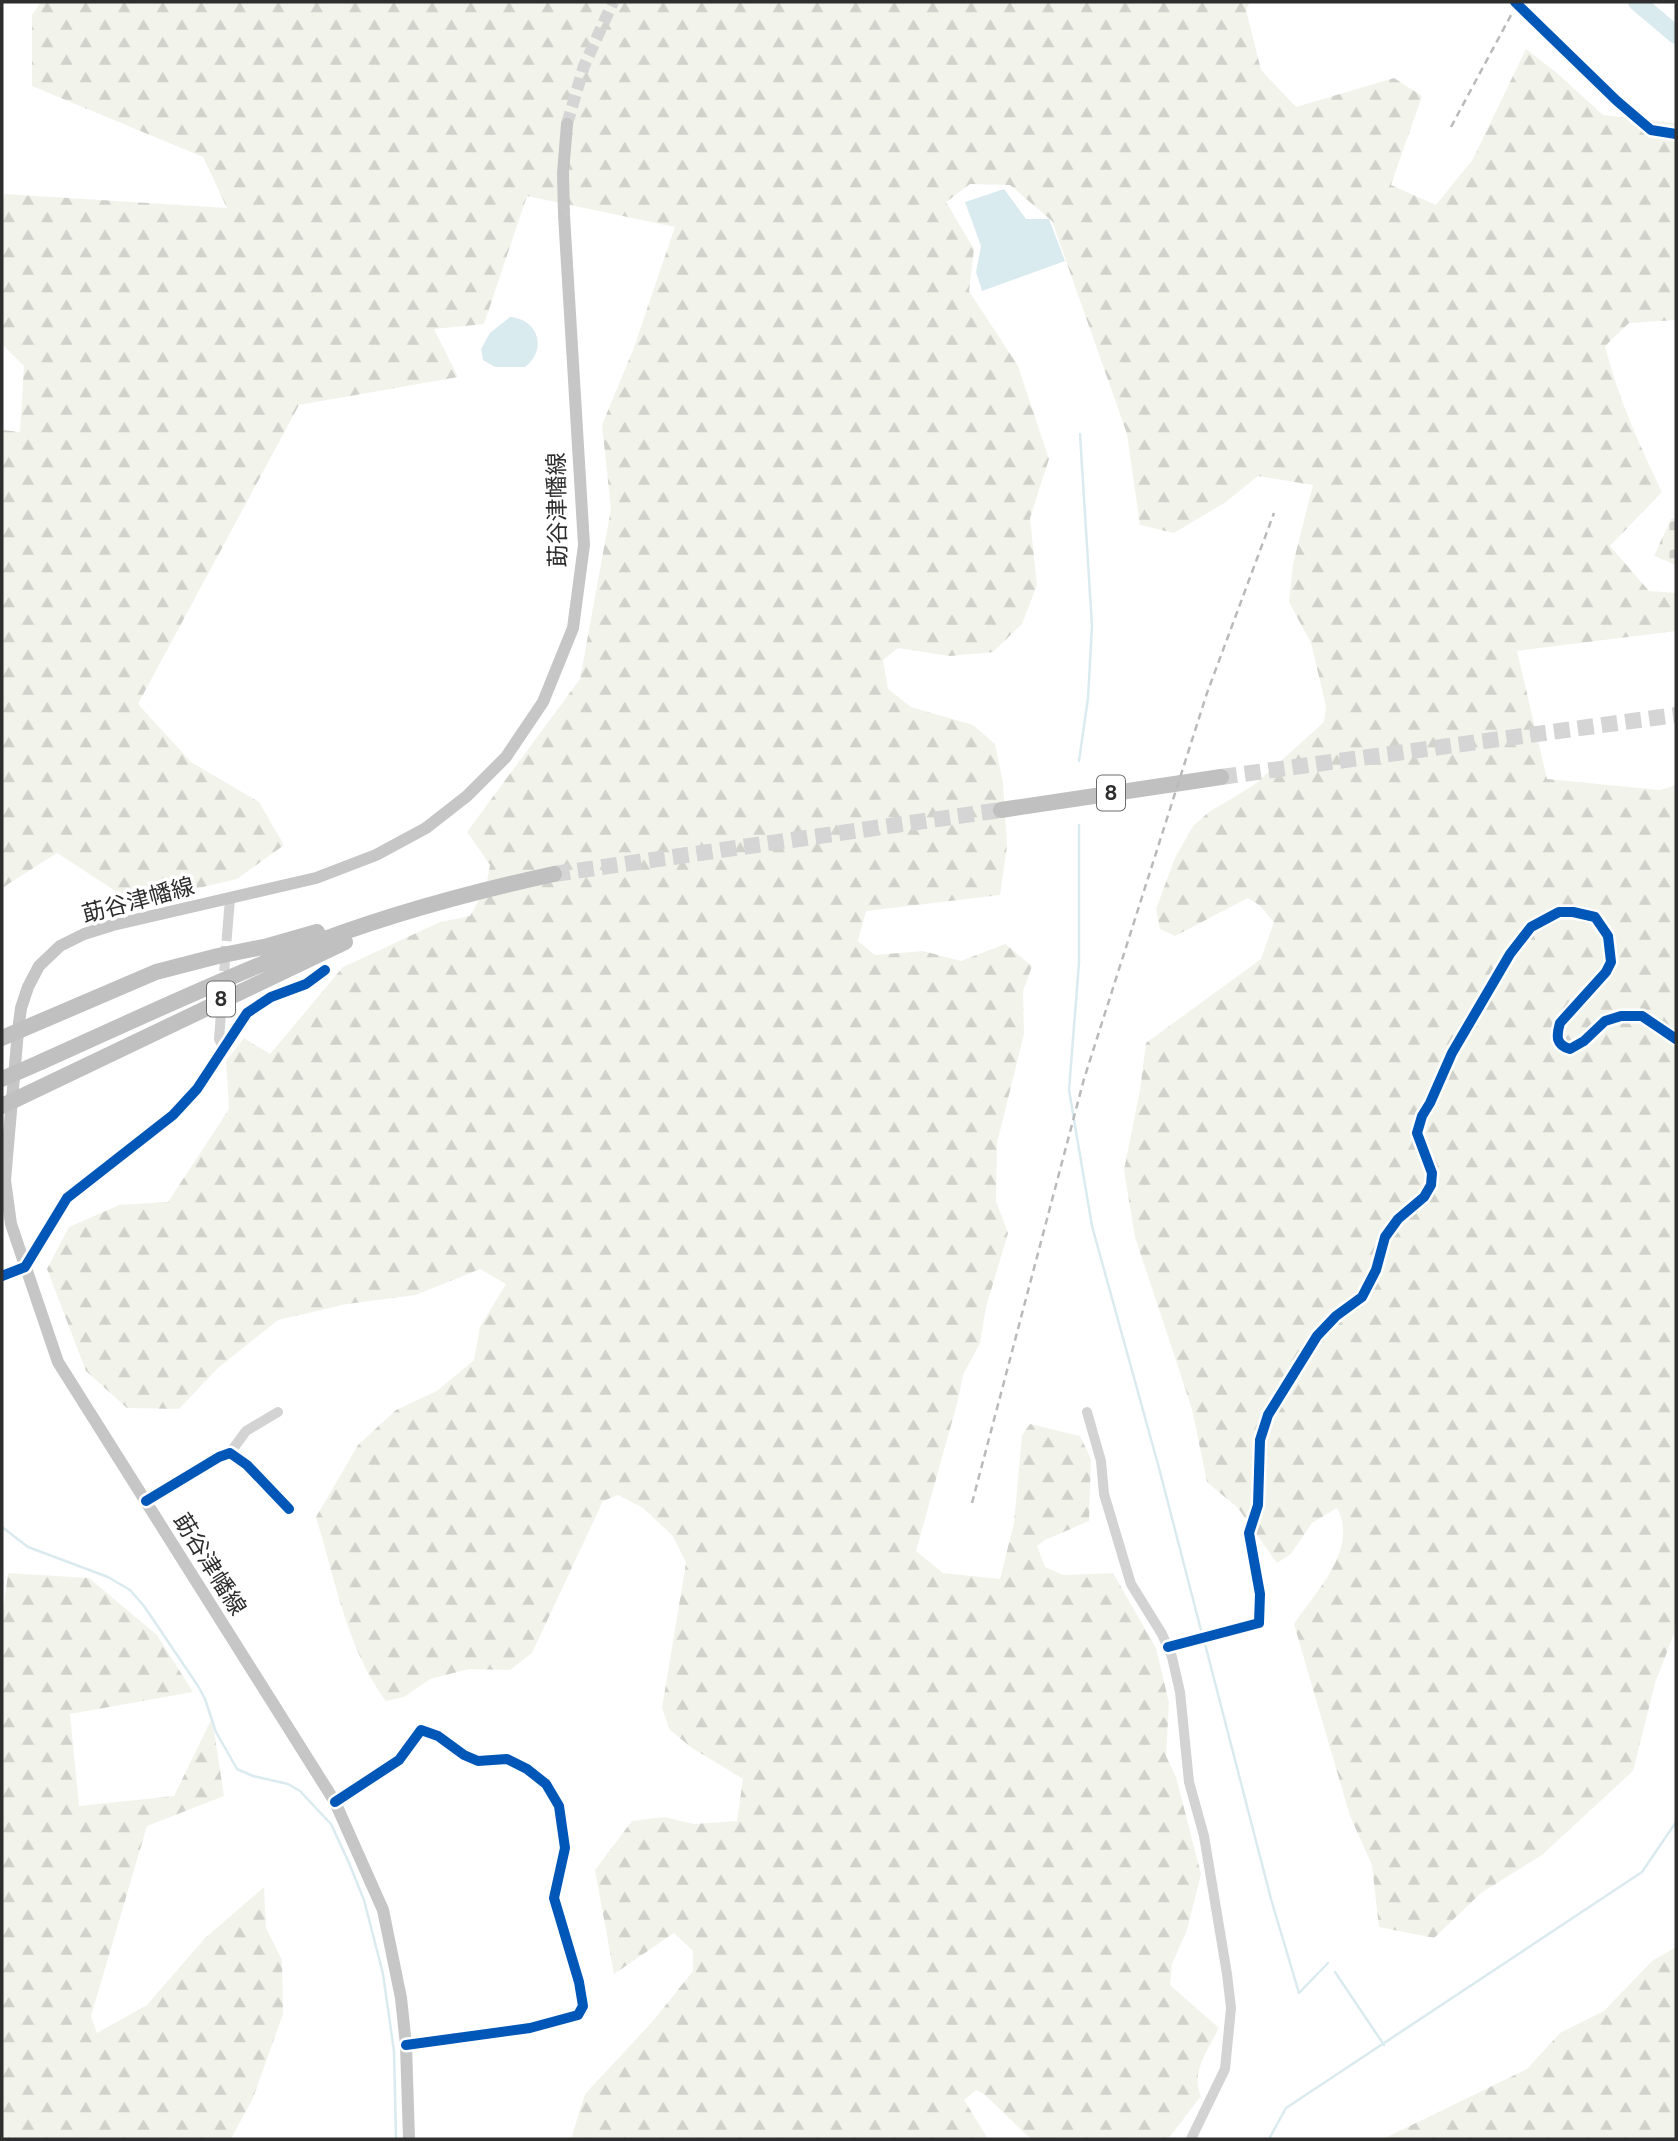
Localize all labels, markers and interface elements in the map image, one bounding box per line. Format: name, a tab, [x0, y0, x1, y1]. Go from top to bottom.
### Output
street label: 莇谷津幡線	[541, 452, 573, 568]
road number: 8	[1097, 776, 1125, 810]
street label: 莇谷津幡線	[79, 871, 197, 929]
road number: 8	[207, 982, 235, 1016]
street label: 莇谷津幡線	[167, 1507, 253, 1621]

